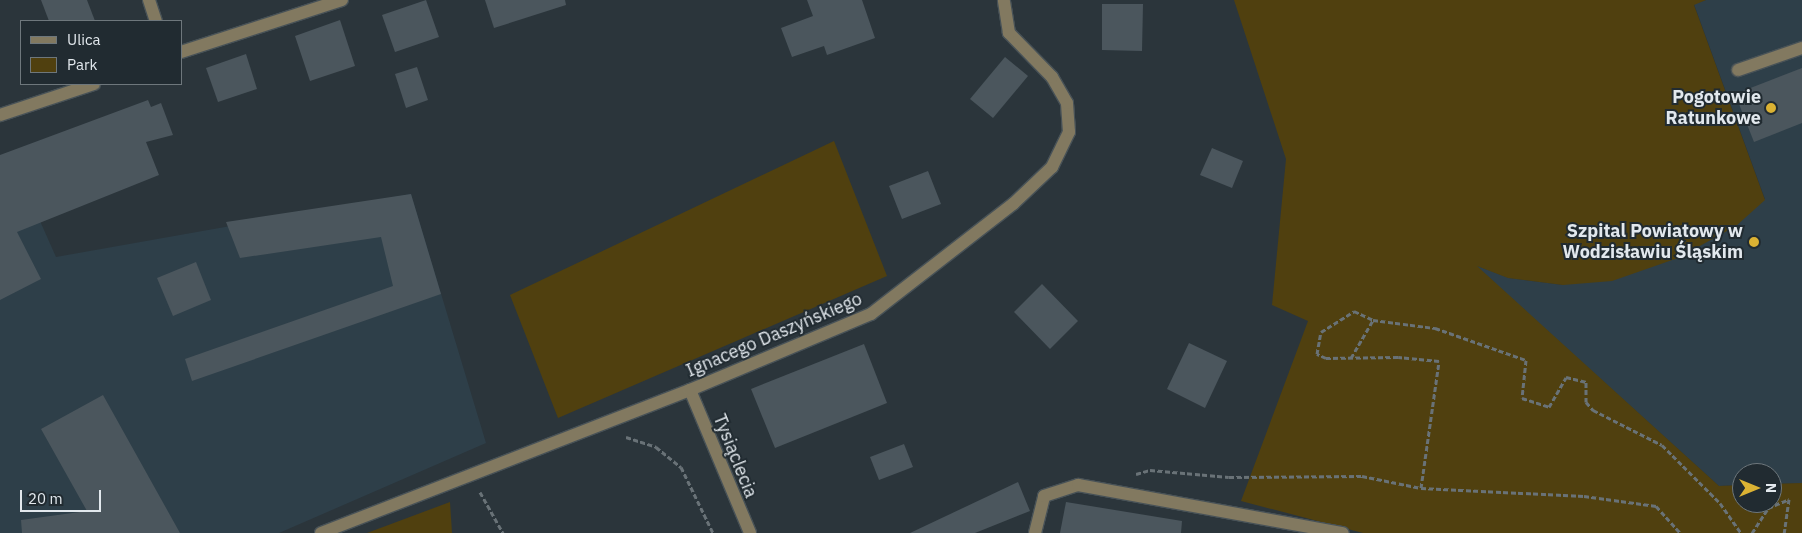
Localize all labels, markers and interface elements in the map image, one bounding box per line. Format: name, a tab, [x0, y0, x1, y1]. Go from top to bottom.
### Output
legend	[20, 20, 182, 85]
text: Ulica	[67, 30, 101, 49]
text: Park	[67, 55, 97, 74]
place label: Pogotowie Ratunkowe	[1666, 87, 1761, 130]
marker: Pogotowie Ratunkowe	[1765, 102, 1777, 114]
place label: Szpital Powiatowy w Wodzisławiu Śląskim	[1563, 221, 1743, 264]
marker: Szpital Powiatowy w Wodzisławiu Śląskim	[1747, 235, 1761, 249]
street label: Ignacego Daszyńskiego	[683, 288, 865, 382]
street label: Tysiąclecia	[708, 411, 762, 501]
north arrow	[1732, 463, 1782, 513]
scale bar	[22, 480, 104, 512]
text: N	[1762, 483, 1780, 493]
text: 20 m	[28, 489, 63, 508]

